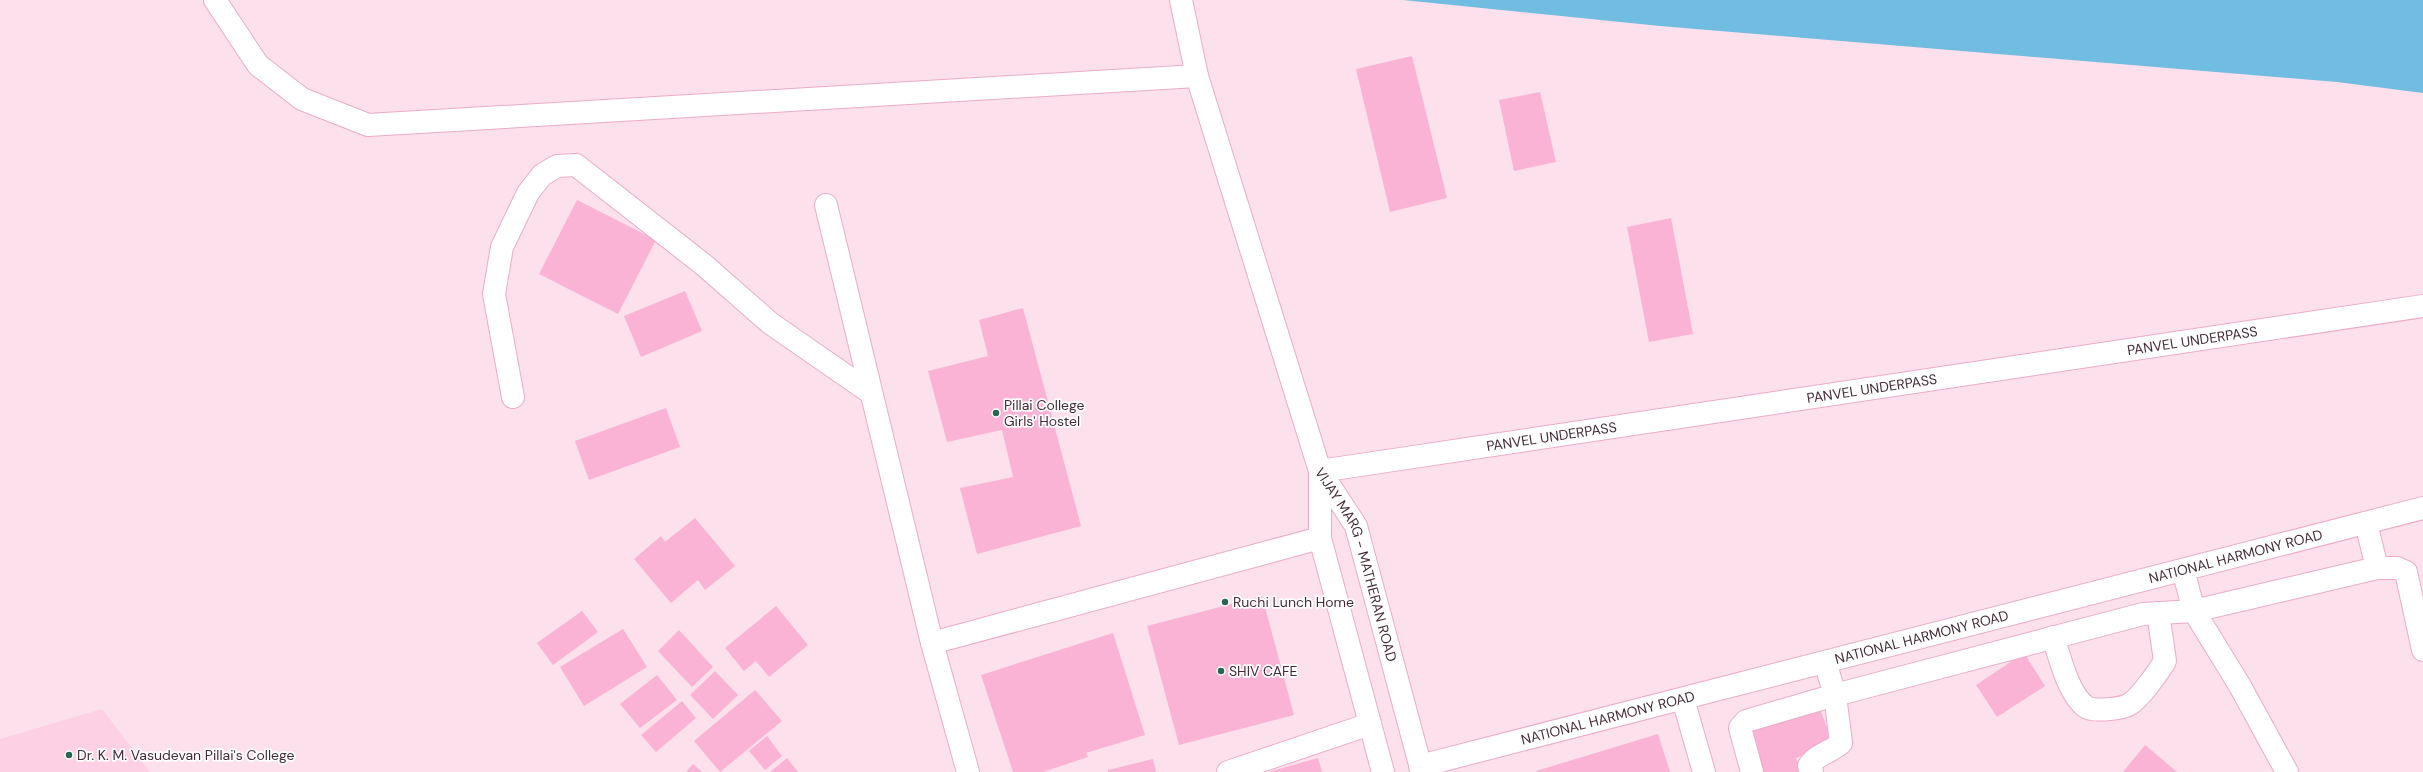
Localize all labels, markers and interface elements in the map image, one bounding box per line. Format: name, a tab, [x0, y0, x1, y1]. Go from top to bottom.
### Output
street label: PANVEL UNDERPASS	[2126, 322, 2259, 359]
street label: PANVEL UNDERPASS	[1806, 370, 1938, 407]
place label: Pillai College Girls' Hostel	[1004, 396, 1084, 430]
marker: Pillai College Girls' Hostel	[991, 408, 1001, 418]
street label: PANVEL UNDERPASS	[1485, 418, 1618, 455]
street label: VIJAY MARG - MATHERAN ROAD	[1311, 464, 1401, 664]
street label: NATIONAL HARMONY ROAD	[2147, 525, 2324, 587]
place label: Ruchi Lunch Home	[1233, 593, 1354, 611]
marker: Ruchi Lunch Home	[1220, 597, 1230, 607]
street label: NATIONAL HARMONY ROAD	[1833, 606, 2010, 668]
place label: SHIV CAFE	[1229, 662, 1298, 680]
marker: SHIV CAFE	[1216, 666, 1226, 676]
street label: NATIONAL HARMONY ROAD	[1519, 687, 1697, 749]
place label: Dr. K. M. Vasudevan Pillai's College	[77, 746, 294, 764]
marker: Dr. K. M. Vasudevan Pillai's College	[64, 750, 74, 760]

